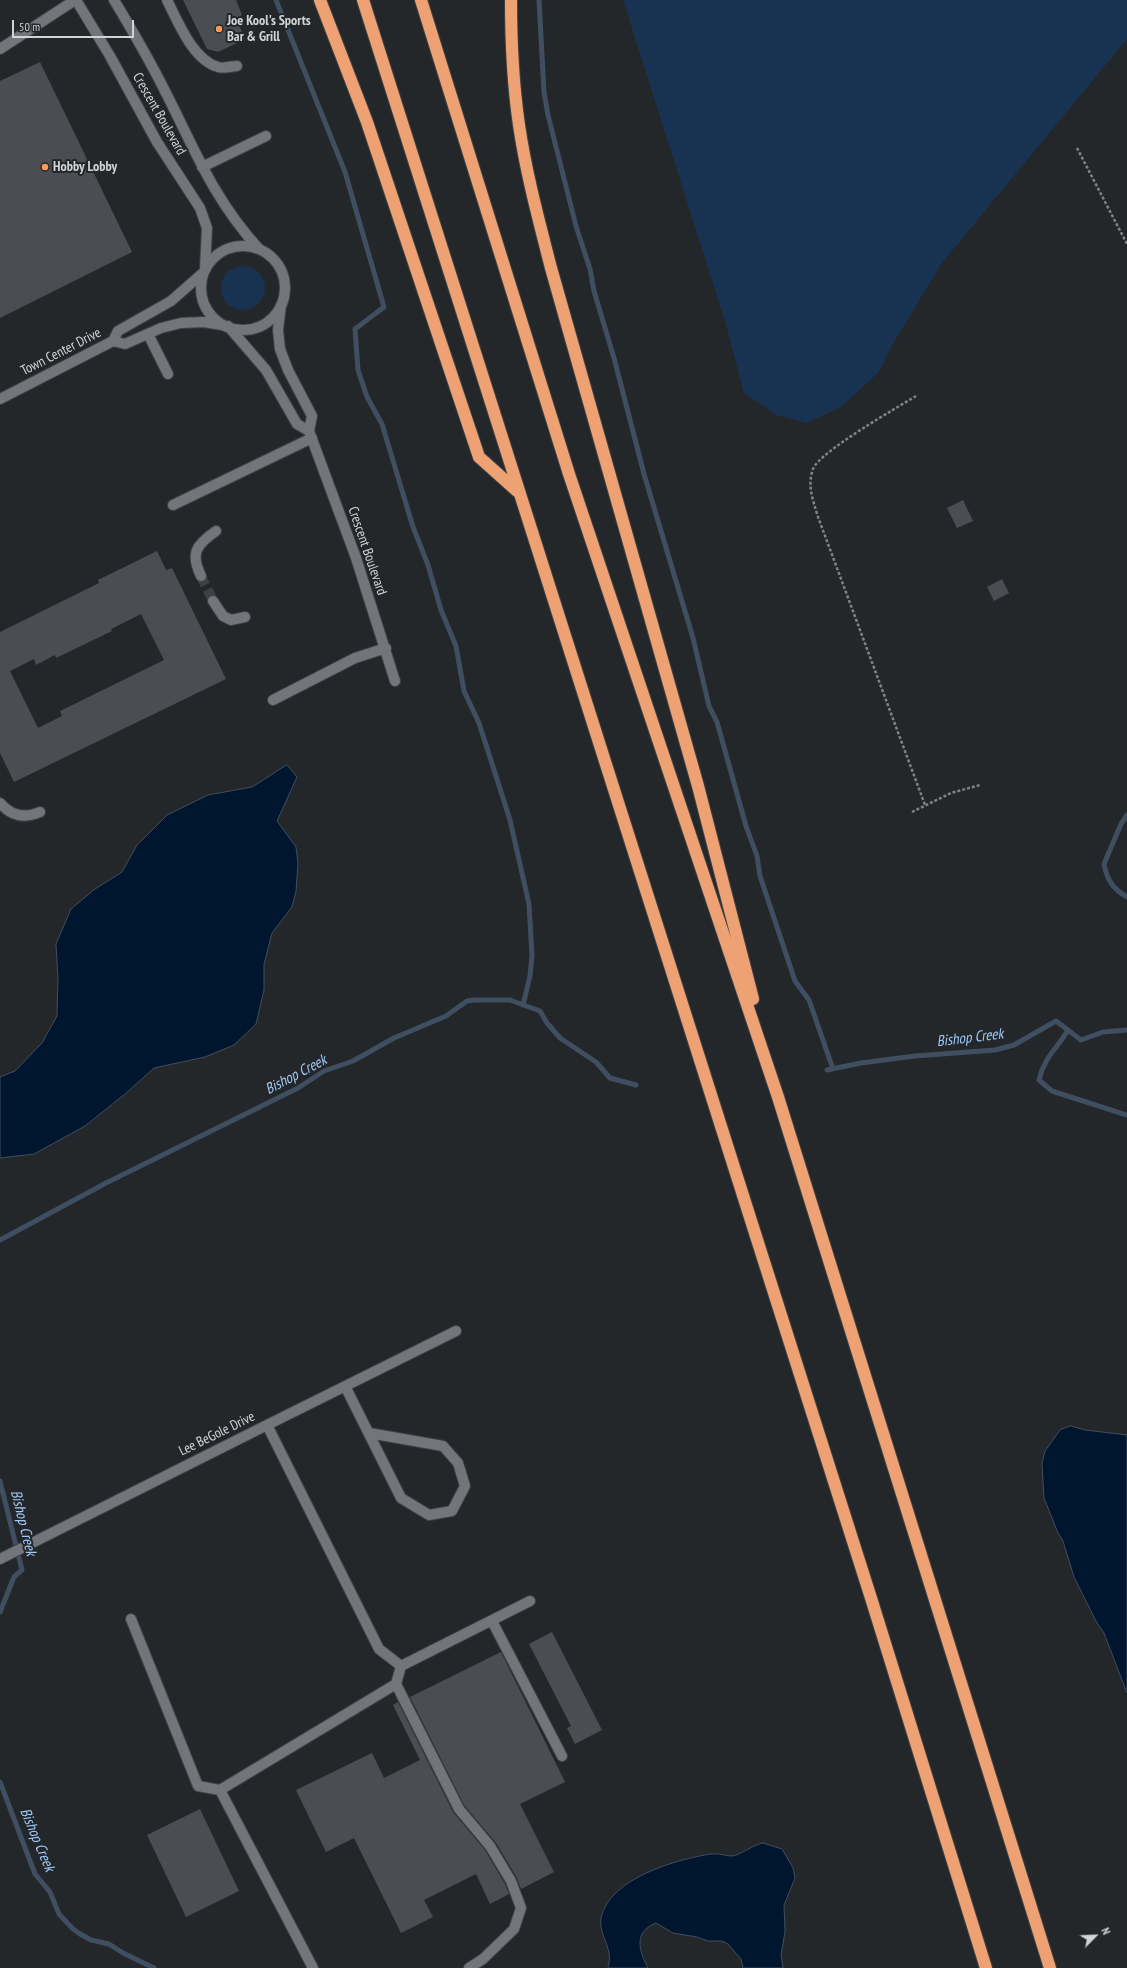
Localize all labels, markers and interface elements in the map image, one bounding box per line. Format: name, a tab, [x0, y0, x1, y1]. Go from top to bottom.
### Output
scale bar	[14, 12, 136, 38]
place label: Joe Kool's Sports Bar & Grill	[227, 13, 311, 46]
text: 50 m	[19, 19, 40, 34]
marker: Joe Kool's Sports Bar & Grill	[214, 24, 224, 34]
street label: Crescent Boulevard	[129, 70, 189, 158]
place label: Hobby Lobby	[53, 159, 117, 175]
marker: Hobby Lobby	[40, 162, 50, 172]
street label: Town Center Drive	[18, 325, 104, 379]
street label: Crescent Boulevard	[344, 505, 390, 597]
water label: Bishop Creek	[936, 1025, 1004, 1051]
water label: Bishop Creek	[262, 1051, 330, 1099]
street label: Lee BeGole Drive	[176, 1408, 258, 1460]
water label: Bishop Creek	[6, 1488, 40, 1558]
water label: Bishop Creek	[16, 1806, 58, 1874]
north arrow	[1075, 1916, 1115, 1956]
text: N	[1098, 1926, 1114, 1937]

